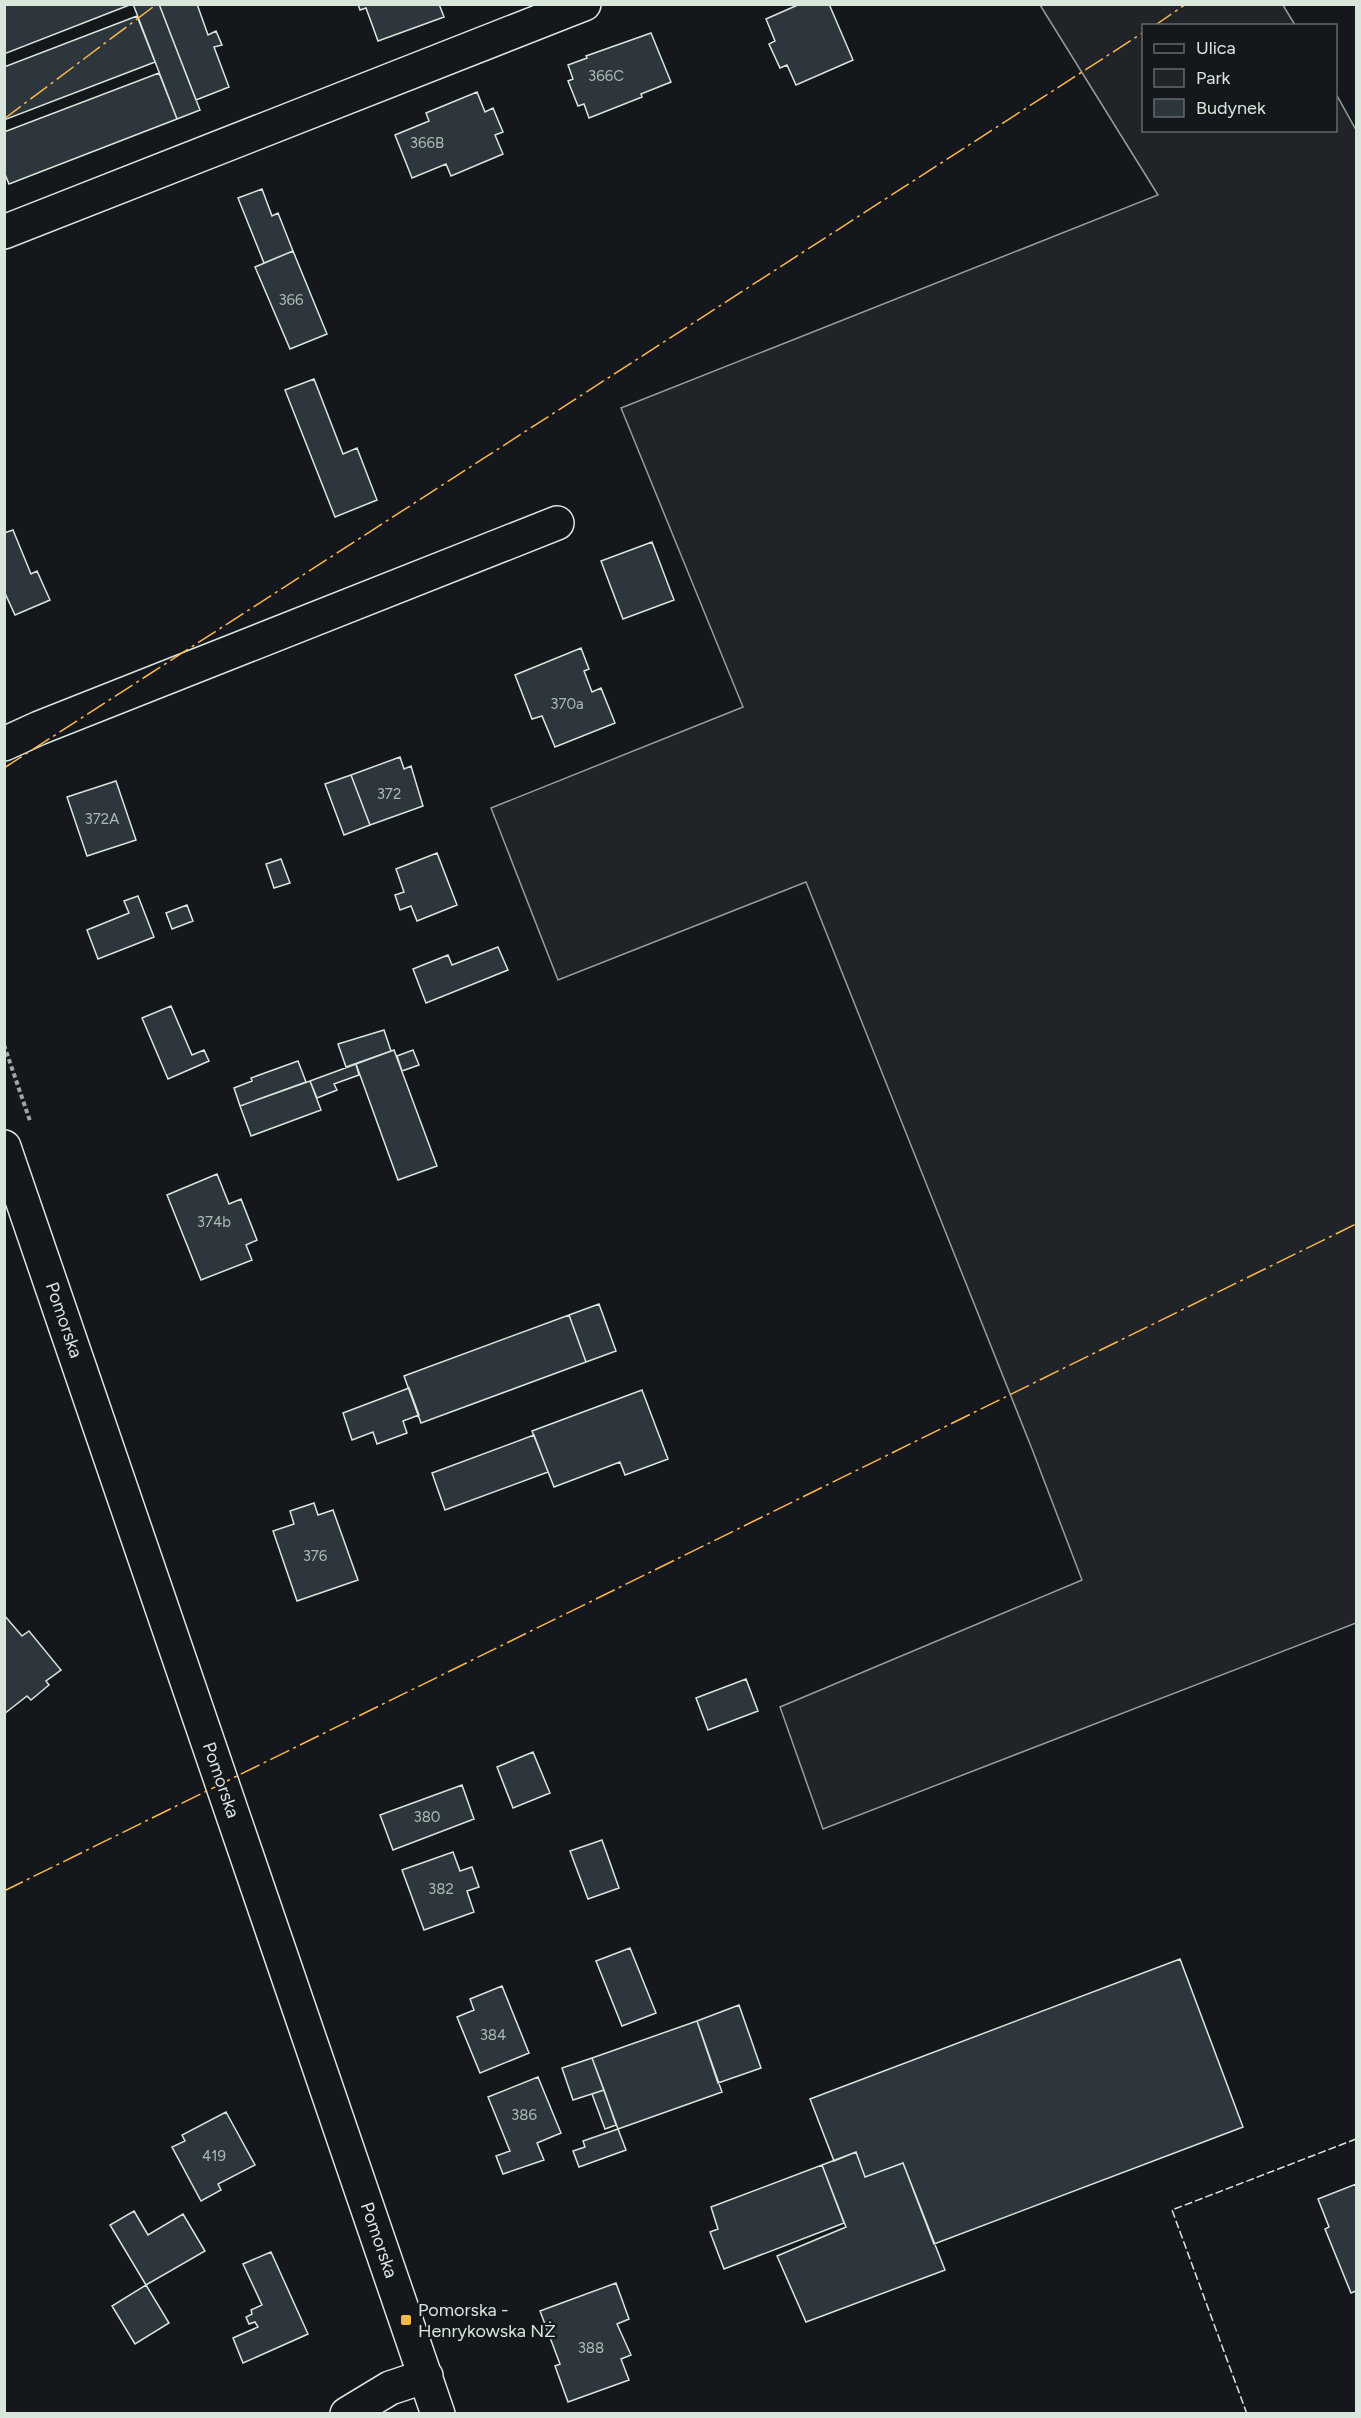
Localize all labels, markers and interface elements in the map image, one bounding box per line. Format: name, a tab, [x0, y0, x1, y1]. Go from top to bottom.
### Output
legend	[1142, 24, 1337, 132]
text: Ulica	[1196, 37, 1236, 59]
house number: 366C	[588, 67, 624, 85]
text: Park	[1196, 67, 1231, 89]
text: Budynek	[1196, 97, 1266, 119]
house number: 366B	[410, 134, 444, 152]
house number: 366	[278, 291, 304, 309]
house number: 370a	[550, 695, 584, 713]
house number: 372	[377, 785, 401, 803]
house number: 372A	[85, 810, 119, 828]
house number: 374b	[197, 1213, 231, 1231]
street label: Pomorska	[41, 1279, 87, 1361]
house number: 376	[303, 1547, 328, 1565]
street label: Pomorska	[198, 1739, 244, 1821]
house number: 380	[414, 1808, 441, 1826]
house number: 382	[428, 1880, 454, 1898]
house number: 384	[480, 2026, 506, 2044]
house number: 386	[511, 2106, 537, 2124]
house number: 419	[202, 2147, 226, 2165]
street label: Pomorska	[356, 2199, 402, 2281]
place label: Pomorska - Henrykowska NŻ	[418, 2299, 556, 2342]
marker: Pomorska - Henrykowska NŻ	[399, 2313, 413, 2327]
house number: 388	[578, 2339, 604, 2357]

